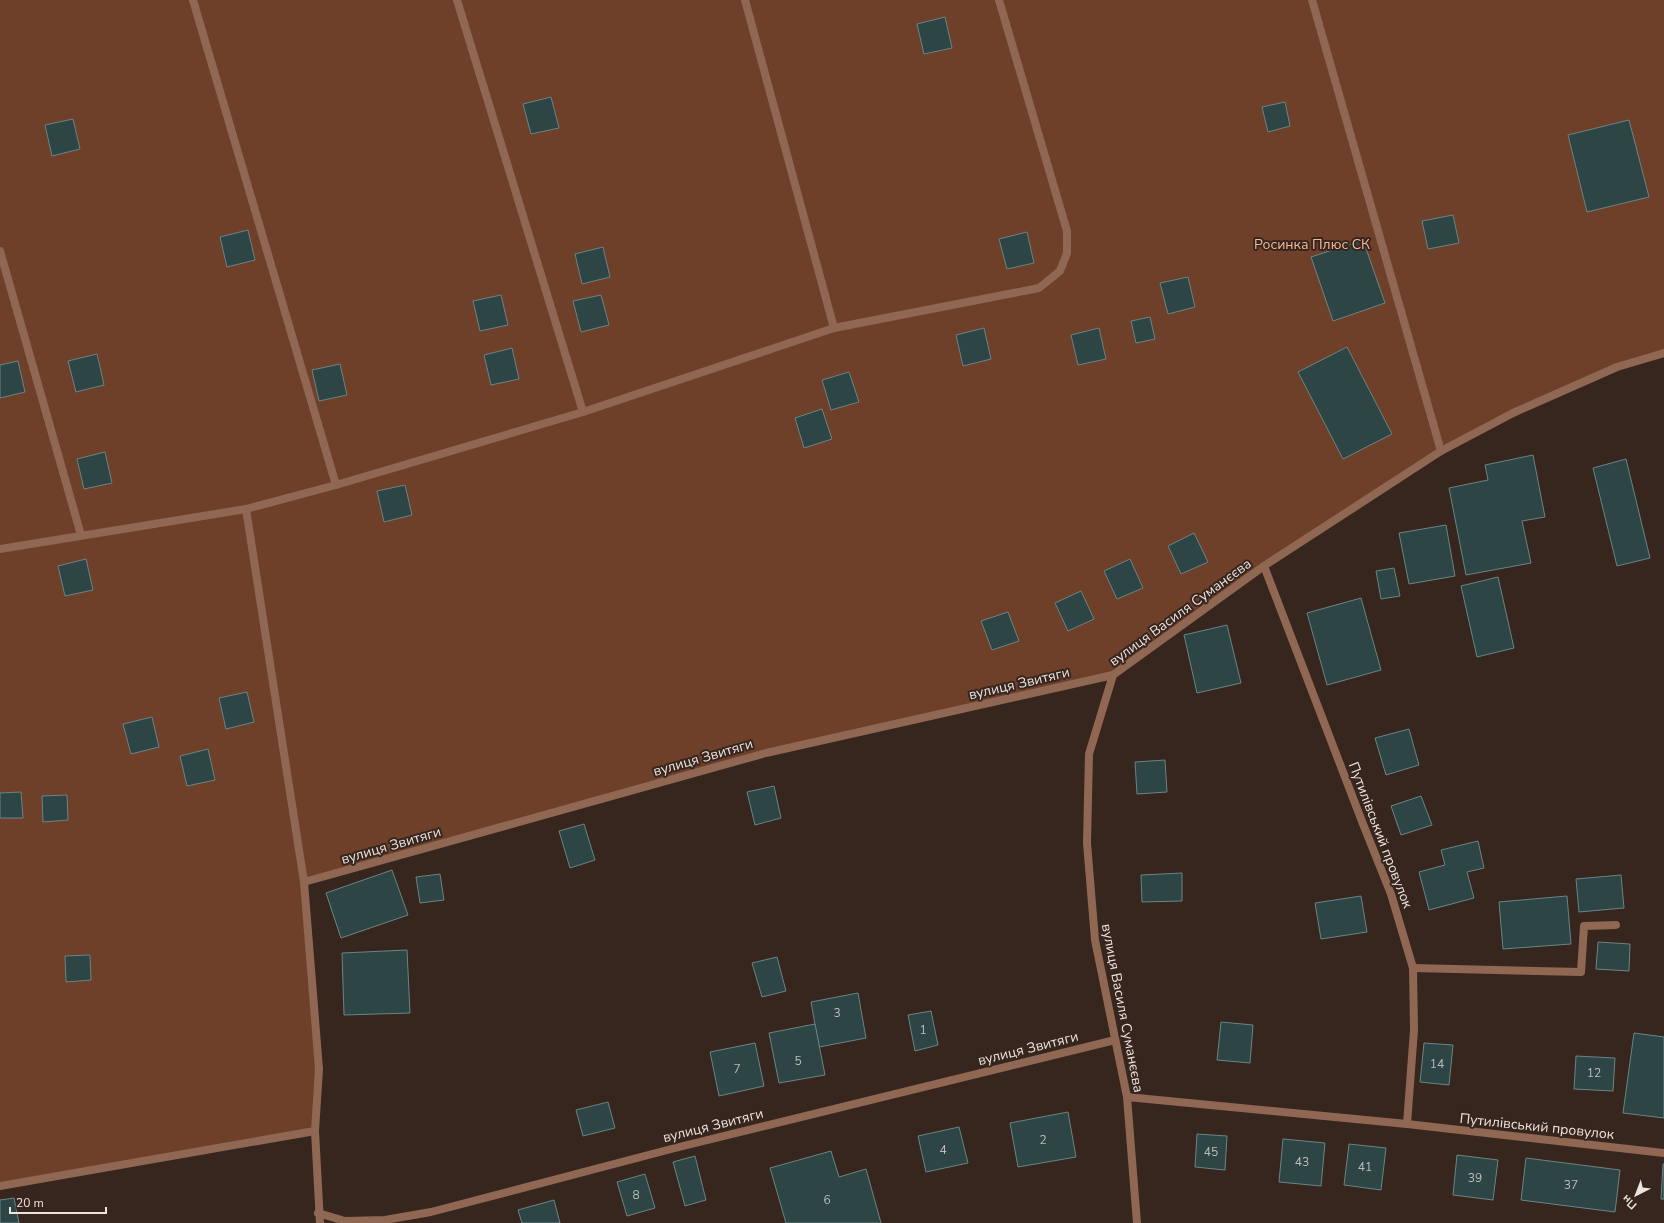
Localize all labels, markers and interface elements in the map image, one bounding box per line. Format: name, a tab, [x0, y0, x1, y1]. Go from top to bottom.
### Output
park label: Росинка Плюс СК	[1254, 235, 1370, 254]
street label: вулиця Василя Суманєєва	[1105, 554, 1255, 671]
street label: вулиця Звитяги	[967, 663, 1071, 704]
street label: вулиця Звитяги	[651, 734, 755, 781]
street label: Путилівський провулок	[1344, 759, 1417, 912]
street label: вулиця Звитяги	[339, 822, 443, 869]
street label: вулиця Василя Суманєєва	[1097, 922, 1148, 1094]
house number: 3	[833, 1005, 841, 1021]
house number: 1	[919, 1022, 927, 1038]
street label: вулиця Звитяги	[976, 1027, 1080, 1070]
house number: 5	[794, 1053, 802, 1069]
house number: 14	[1430, 1056, 1444, 1072]
house number: 7	[733, 1061, 741, 1077]
house number: 12	[1587, 1065, 1601, 1081]
street label: вулиця Звитяги	[661, 1104, 765, 1147]
street label: Путилівський провулок	[1459, 1109, 1616, 1144]
house number: 2	[1039, 1132, 1047, 1148]
house number: 4	[939, 1142, 947, 1158]
house number: 45	[1204, 1144, 1218, 1160]
house number: 43	[1295, 1154, 1309, 1170]
house number: 41	[1358, 1159, 1372, 1175]
house number: 39	[1468, 1170, 1482, 1186]
north arrow	[1616, 1175, 1656, 1215]
house number: 37	[1564, 1177, 1578, 1193]
house number: 8	[632, 1187, 640, 1203]
scale bar	[10, 1189, 106, 1215]
text: Пн	[1619, 1191, 1640, 1213]
house number: 6	[823, 1192, 831, 1208]
text: 20 m	[16, 1195, 44, 1211]

